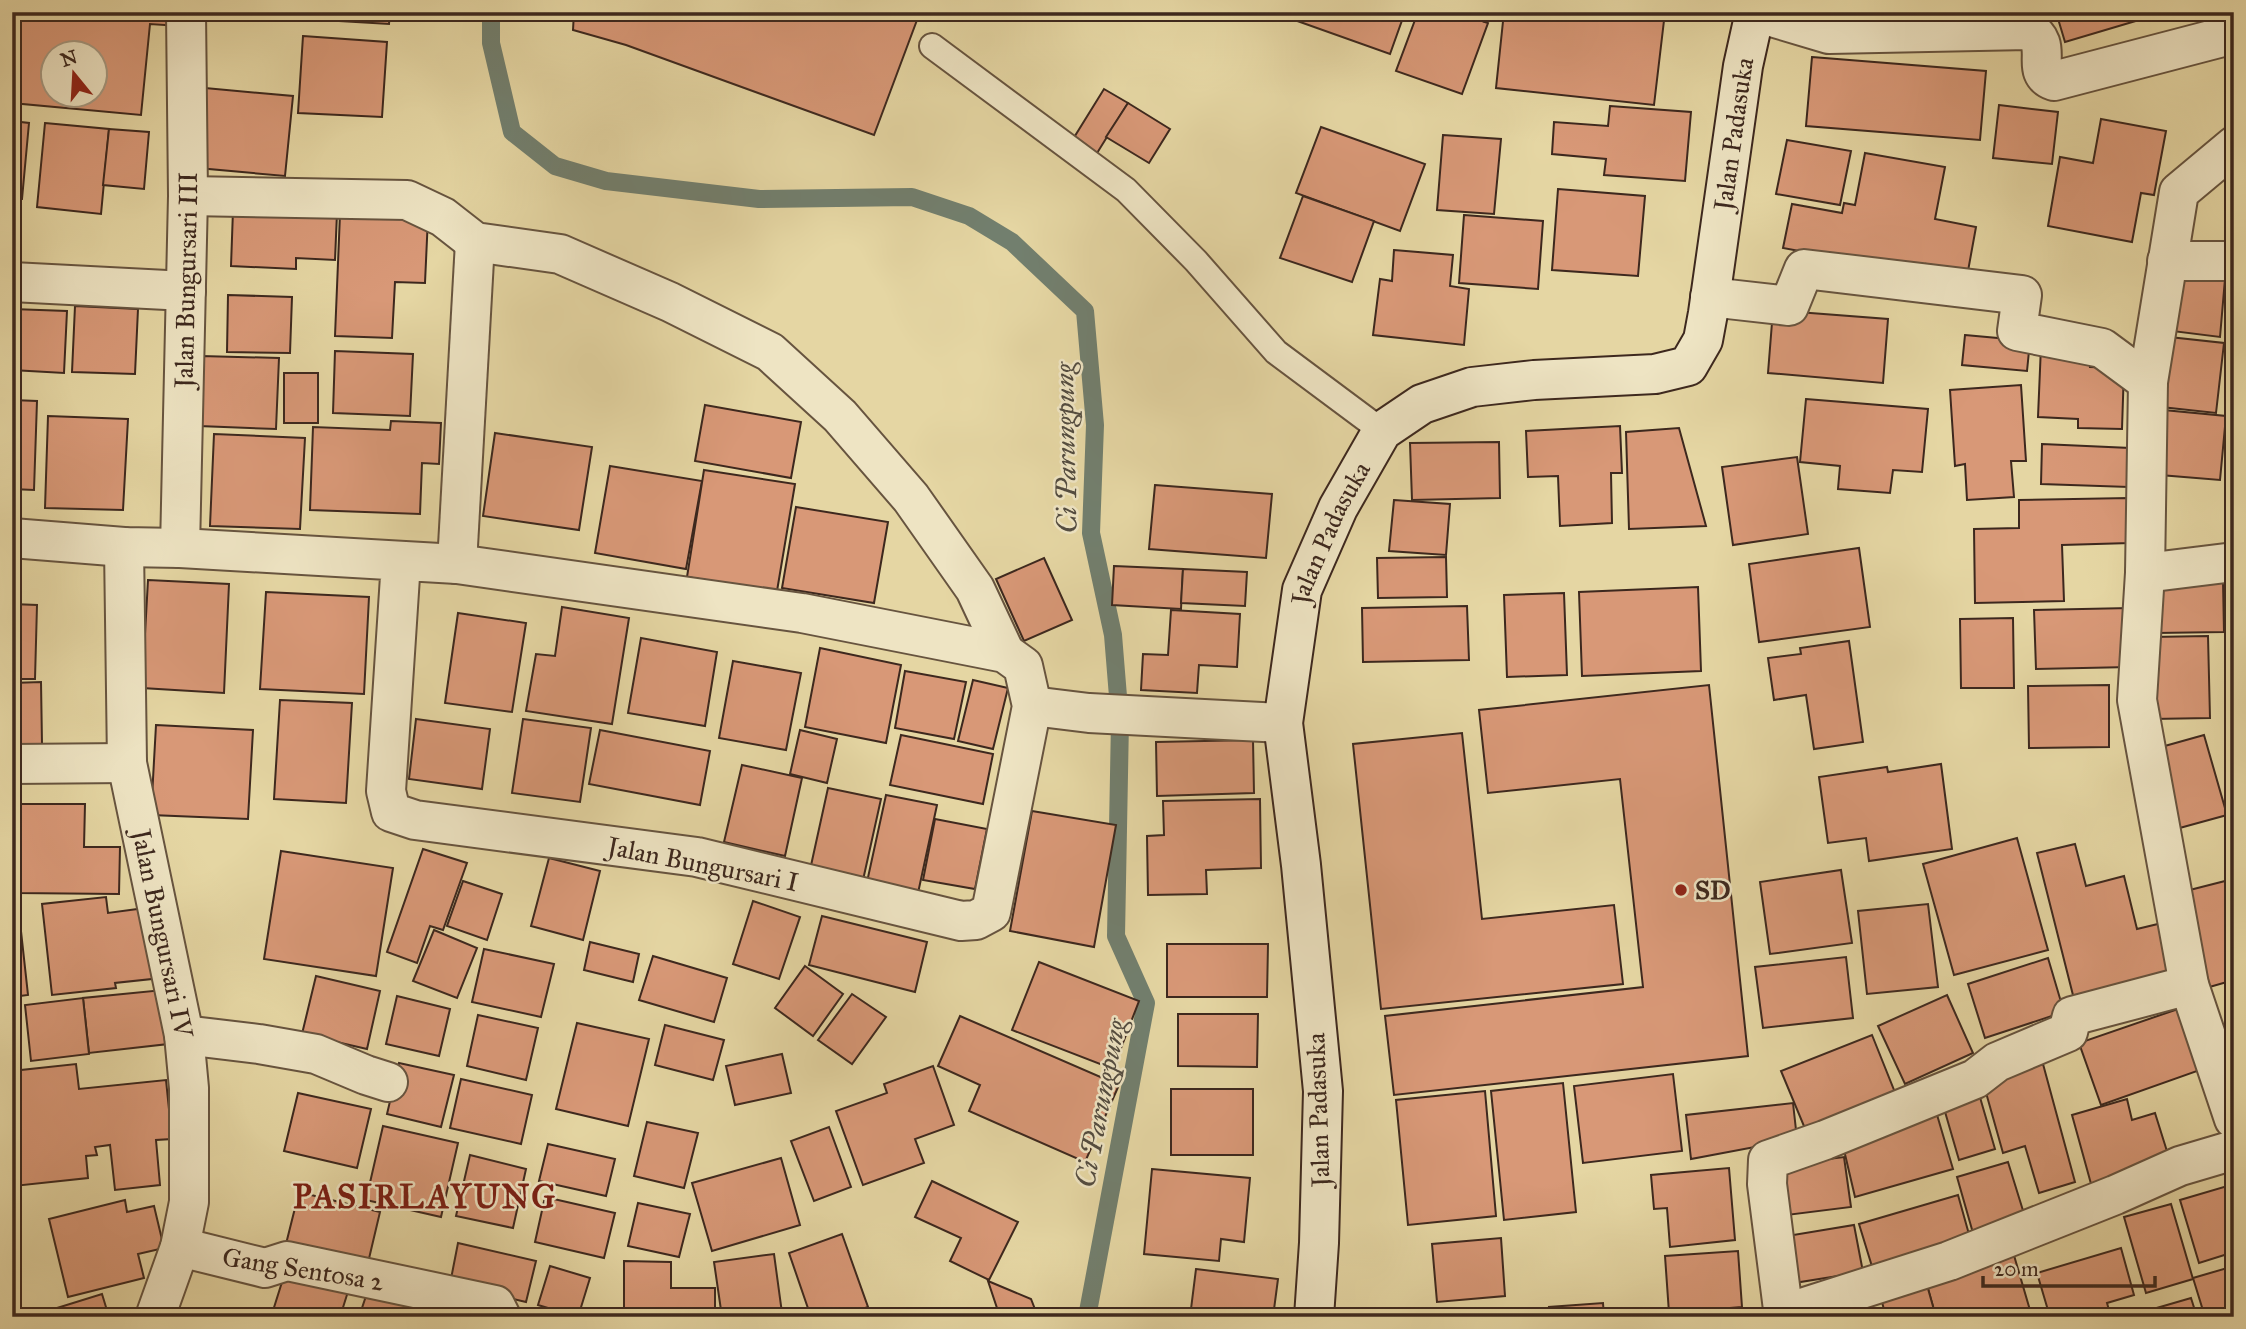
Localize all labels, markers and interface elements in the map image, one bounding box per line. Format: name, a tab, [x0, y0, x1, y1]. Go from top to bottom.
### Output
north arrow	[38, 38, 108, 108]
text: N	[58, 45, 80, 72]
street label: Jalan Padasuka	[1706, 54, 1761, 216]
street label: Jalan Bungursari III	[168, 172, 204, 392]
water label: Ci Parungpung	[1046, 361, 1084, 534]
street label: Jalan Padasuka	[1284, 456, 1377, 609]
street label: Jalan Bungursari IV	[125, 823, 200, 1041]
street label: Jalan Bungursari I	[602, 829, 801, 898]
place label: SD	[1695, 874, 1730, 906]
marker: SD	[1673, 882, 1689, 898]
water label: Ci Parungpung	[1067, 1015, 1134, 1190]
street label: Jalan Padasuka	[1299, 1032, 1337, 1191]
district label: PASIRLAYUNG	[293, 1177, 557, 1217]
street label: Gang Sentosa 2	[220, 1240, 386, 1298]
scale bar	[1983, 1245, 2155, 1289]
text: 20 m	[1994, 1256, 2039, 1282]

